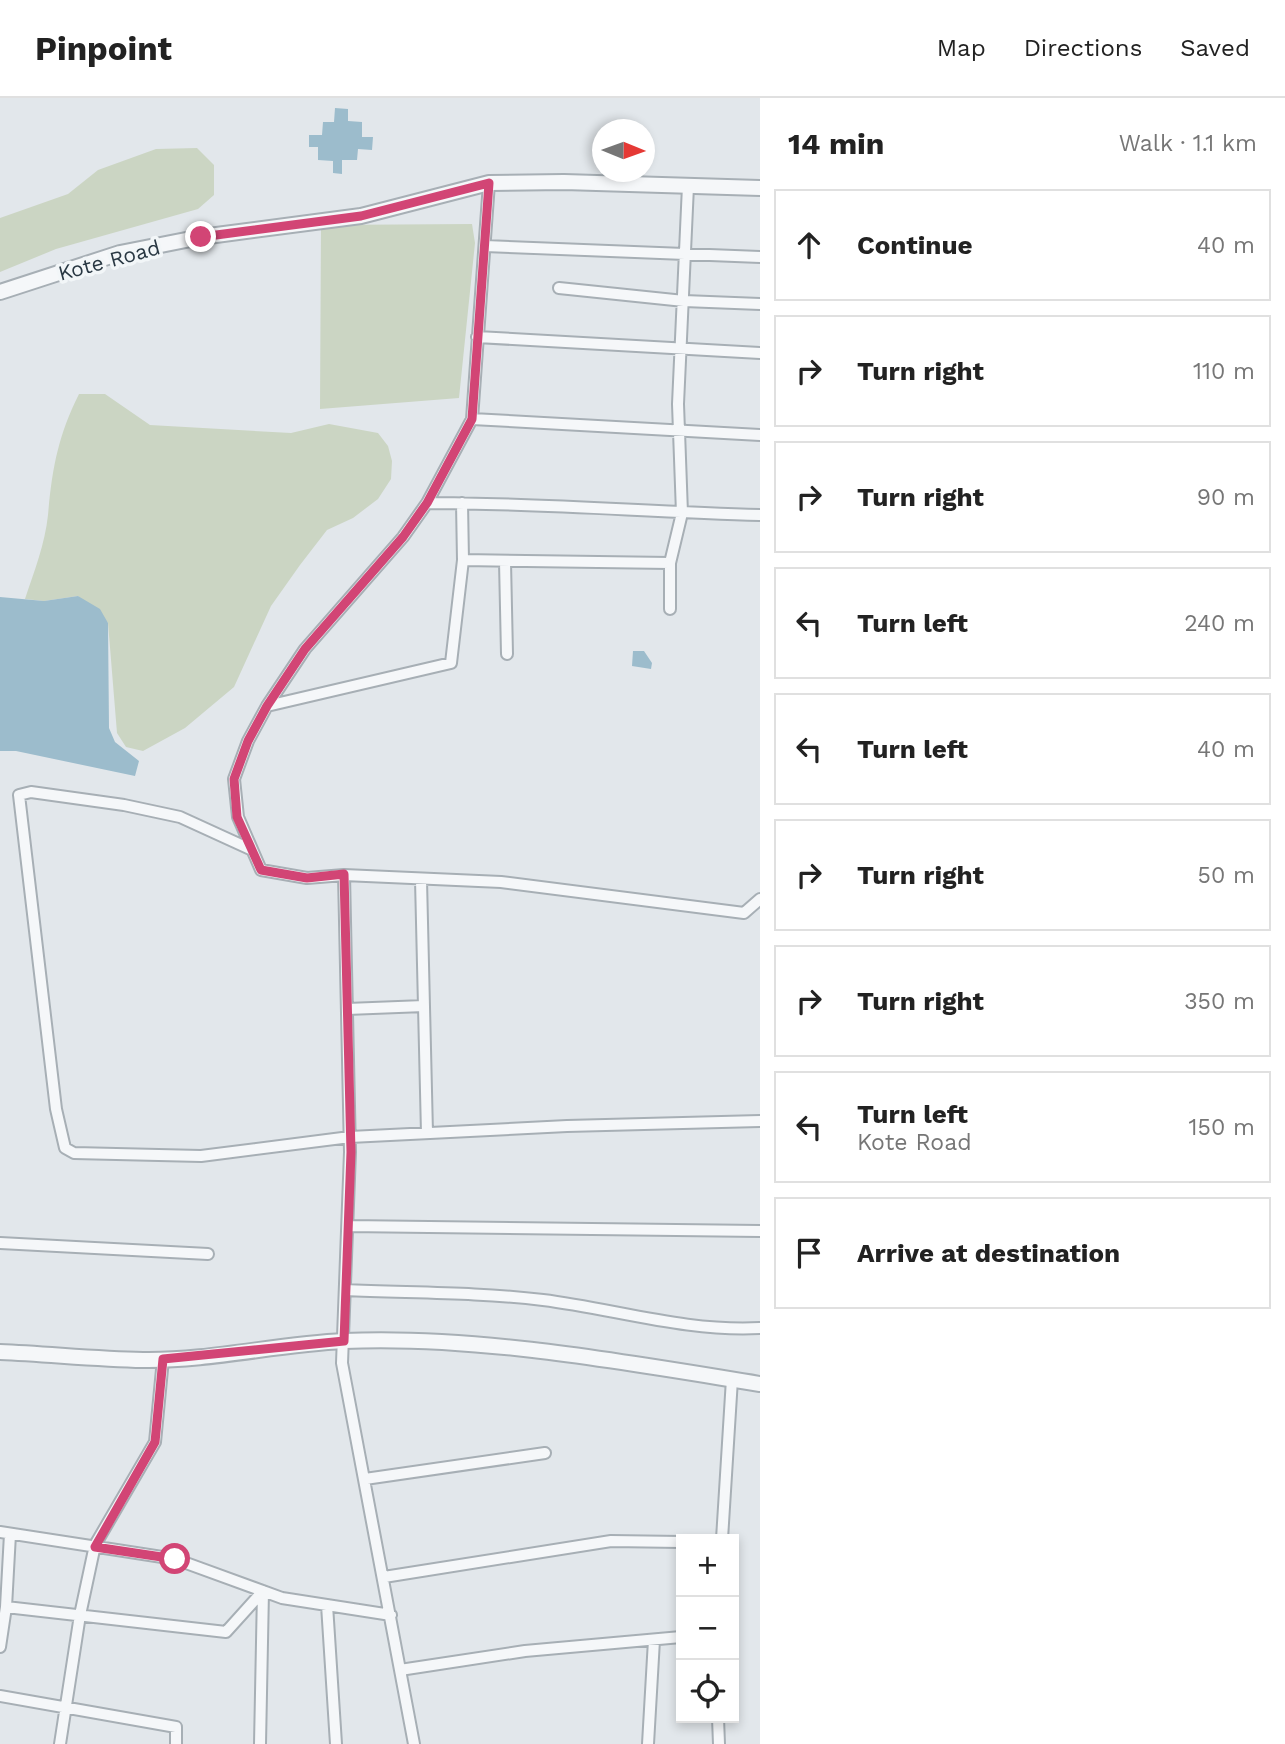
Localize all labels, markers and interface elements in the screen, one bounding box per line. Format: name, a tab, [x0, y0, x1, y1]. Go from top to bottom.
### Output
text: Pinpoint	[35, 29, 172, 68]
text: Map	[937, 34, 986, 62]
text: Directions	[1024, 34, 1142, 62]
text: Saved	[1180, 34, 1250, 62]
north arrow	[592, 119, 655, 182]
text: 14 min	[788, 126, 884, 161]
text: Walk · 1.1 km	[1119, 130, 1257, 157]
route end	[185, 221, 216, 252]
icon: ahead	[790, 226, 828, 264]
text: Continue	[857, 230, 973, 260]
text: 40 m	[1197, 232, 1255, 259]
street label: Kote Road	[55, 234, 163, 286]
icon: right	[790, 352, 828, 390]
text: Turn right	[857, 356, 984, 386]
text: 110 m	[1193, 358, 1255, 385]
icon: right	[790, 478, 828, 516]
text: Turn right	[857, 482, 984, 512]
text: 90 m	[1197, 484, 1255, 511]
icon: left	[790, 604, 828, 642]
text: Turn left	[857, 608, 968, 638]
text: 240 m	[1184, 610, 1255, 637]
icon: left	[790, 730, 828, 768]
text: Turn left	[857, 734, 968, 764]
text: 40 m	[1197, 736, 1255, 763]
icon: right	[790, 856, 828, 894]
text: Turn right	[857, 860, 984, 890]
text: 50 m	[1198, 862, 1255, 889]
icon: right	[790, 982, 828, 1020]
text: Turn right	[857, 986, 984, 1016]
text: 350 m	[1184, 988, 1255, 1015]
text: Turn left	[857, 1099, 968, 1129]
icon: left	[790, 1108, 828, 1146]
text: 150 m	[1189, 1114, 1255, 1141]
text: Kote Road	[857, 1129, 972, 1156]
icon: arrive	[790, 1234, 828, 1272]
text: Arrive at destination	[857, 1238, 1120, 1268]
map controls	[676, 1534, 739, 1723]
button: +	[676, 1534, 739, 1597]
route start	[159, 1543, 190, 1574]
button: −	[676, 1597, 739, 1660]
button: locate	[676, 1660, 739, 1723]

